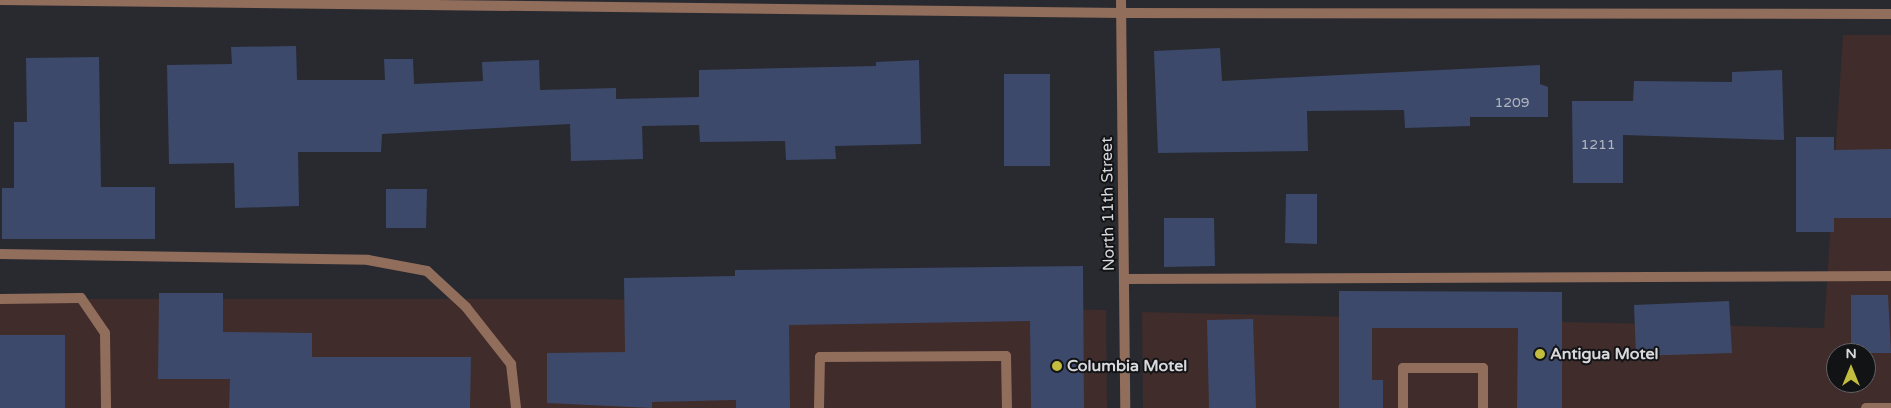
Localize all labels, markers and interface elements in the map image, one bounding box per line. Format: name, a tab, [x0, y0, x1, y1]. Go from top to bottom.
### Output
house number: 1209	[1494, 95, 1530, 111]
street label: North 11th Street	[1097, 137, 1119, 271]
house number: 1211	[1580, 137, 1616, 153]
north arrow	[1826, 343, 1876, 393]
place label: Antigua Motel	[1550, 344, 1658, 364]
text: N	[1845, 345, 1857, 362]
marker: Antigua Motel	[1534, 348, 1546, 360]
place label: Columbia Motel	[1067, 356, 1187, 376]
marker: Columbia Motel	[1051, 360, 1063, 372]

